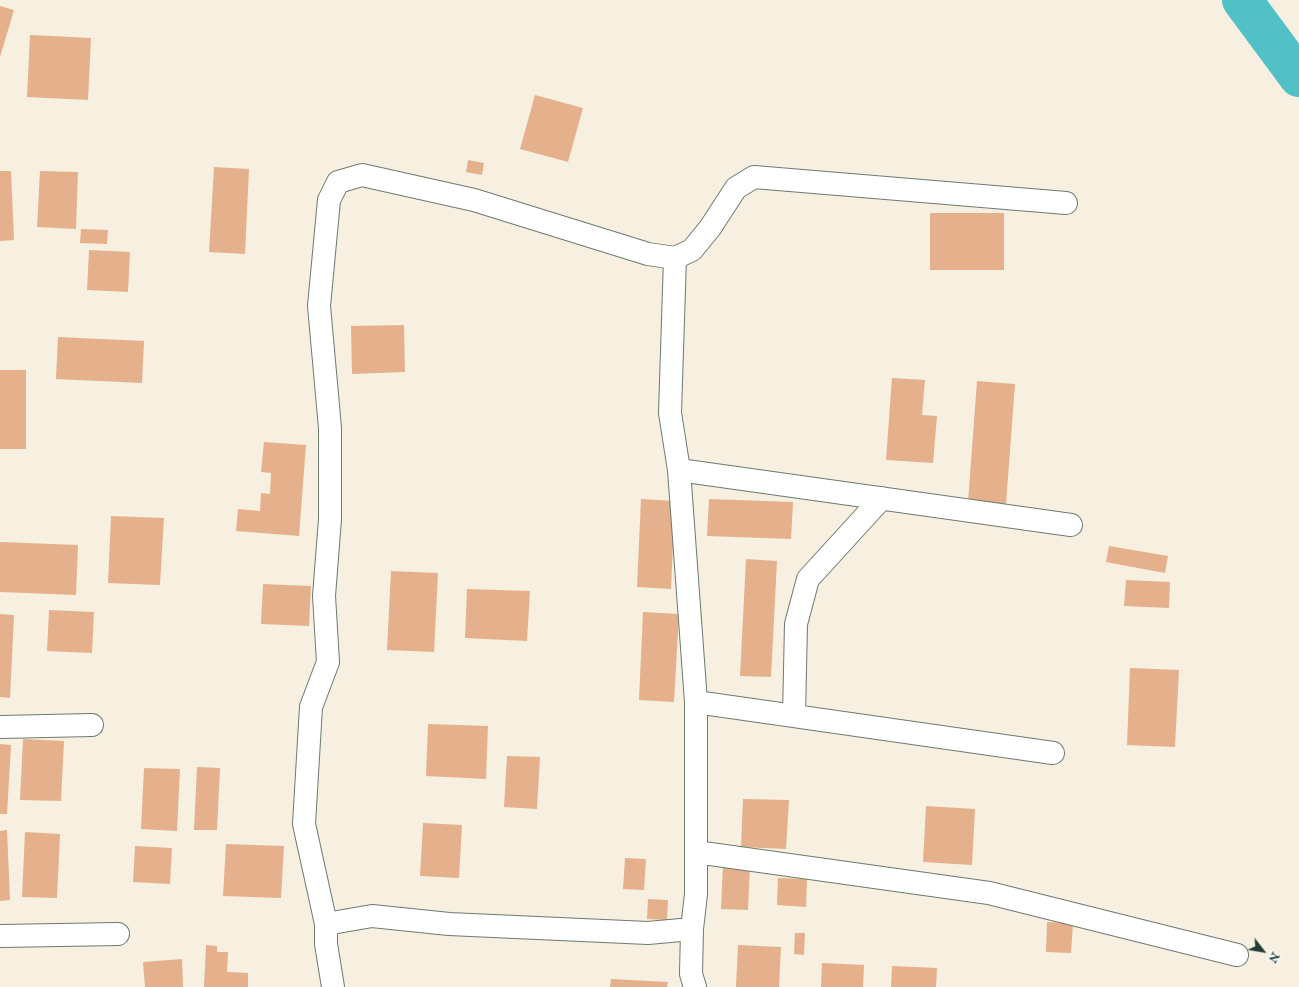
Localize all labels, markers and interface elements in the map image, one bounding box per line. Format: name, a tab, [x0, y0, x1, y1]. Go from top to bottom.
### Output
north arrow	[1243, 931, 1283, 971]
text: N	[1266, 950, 1282, 965]

